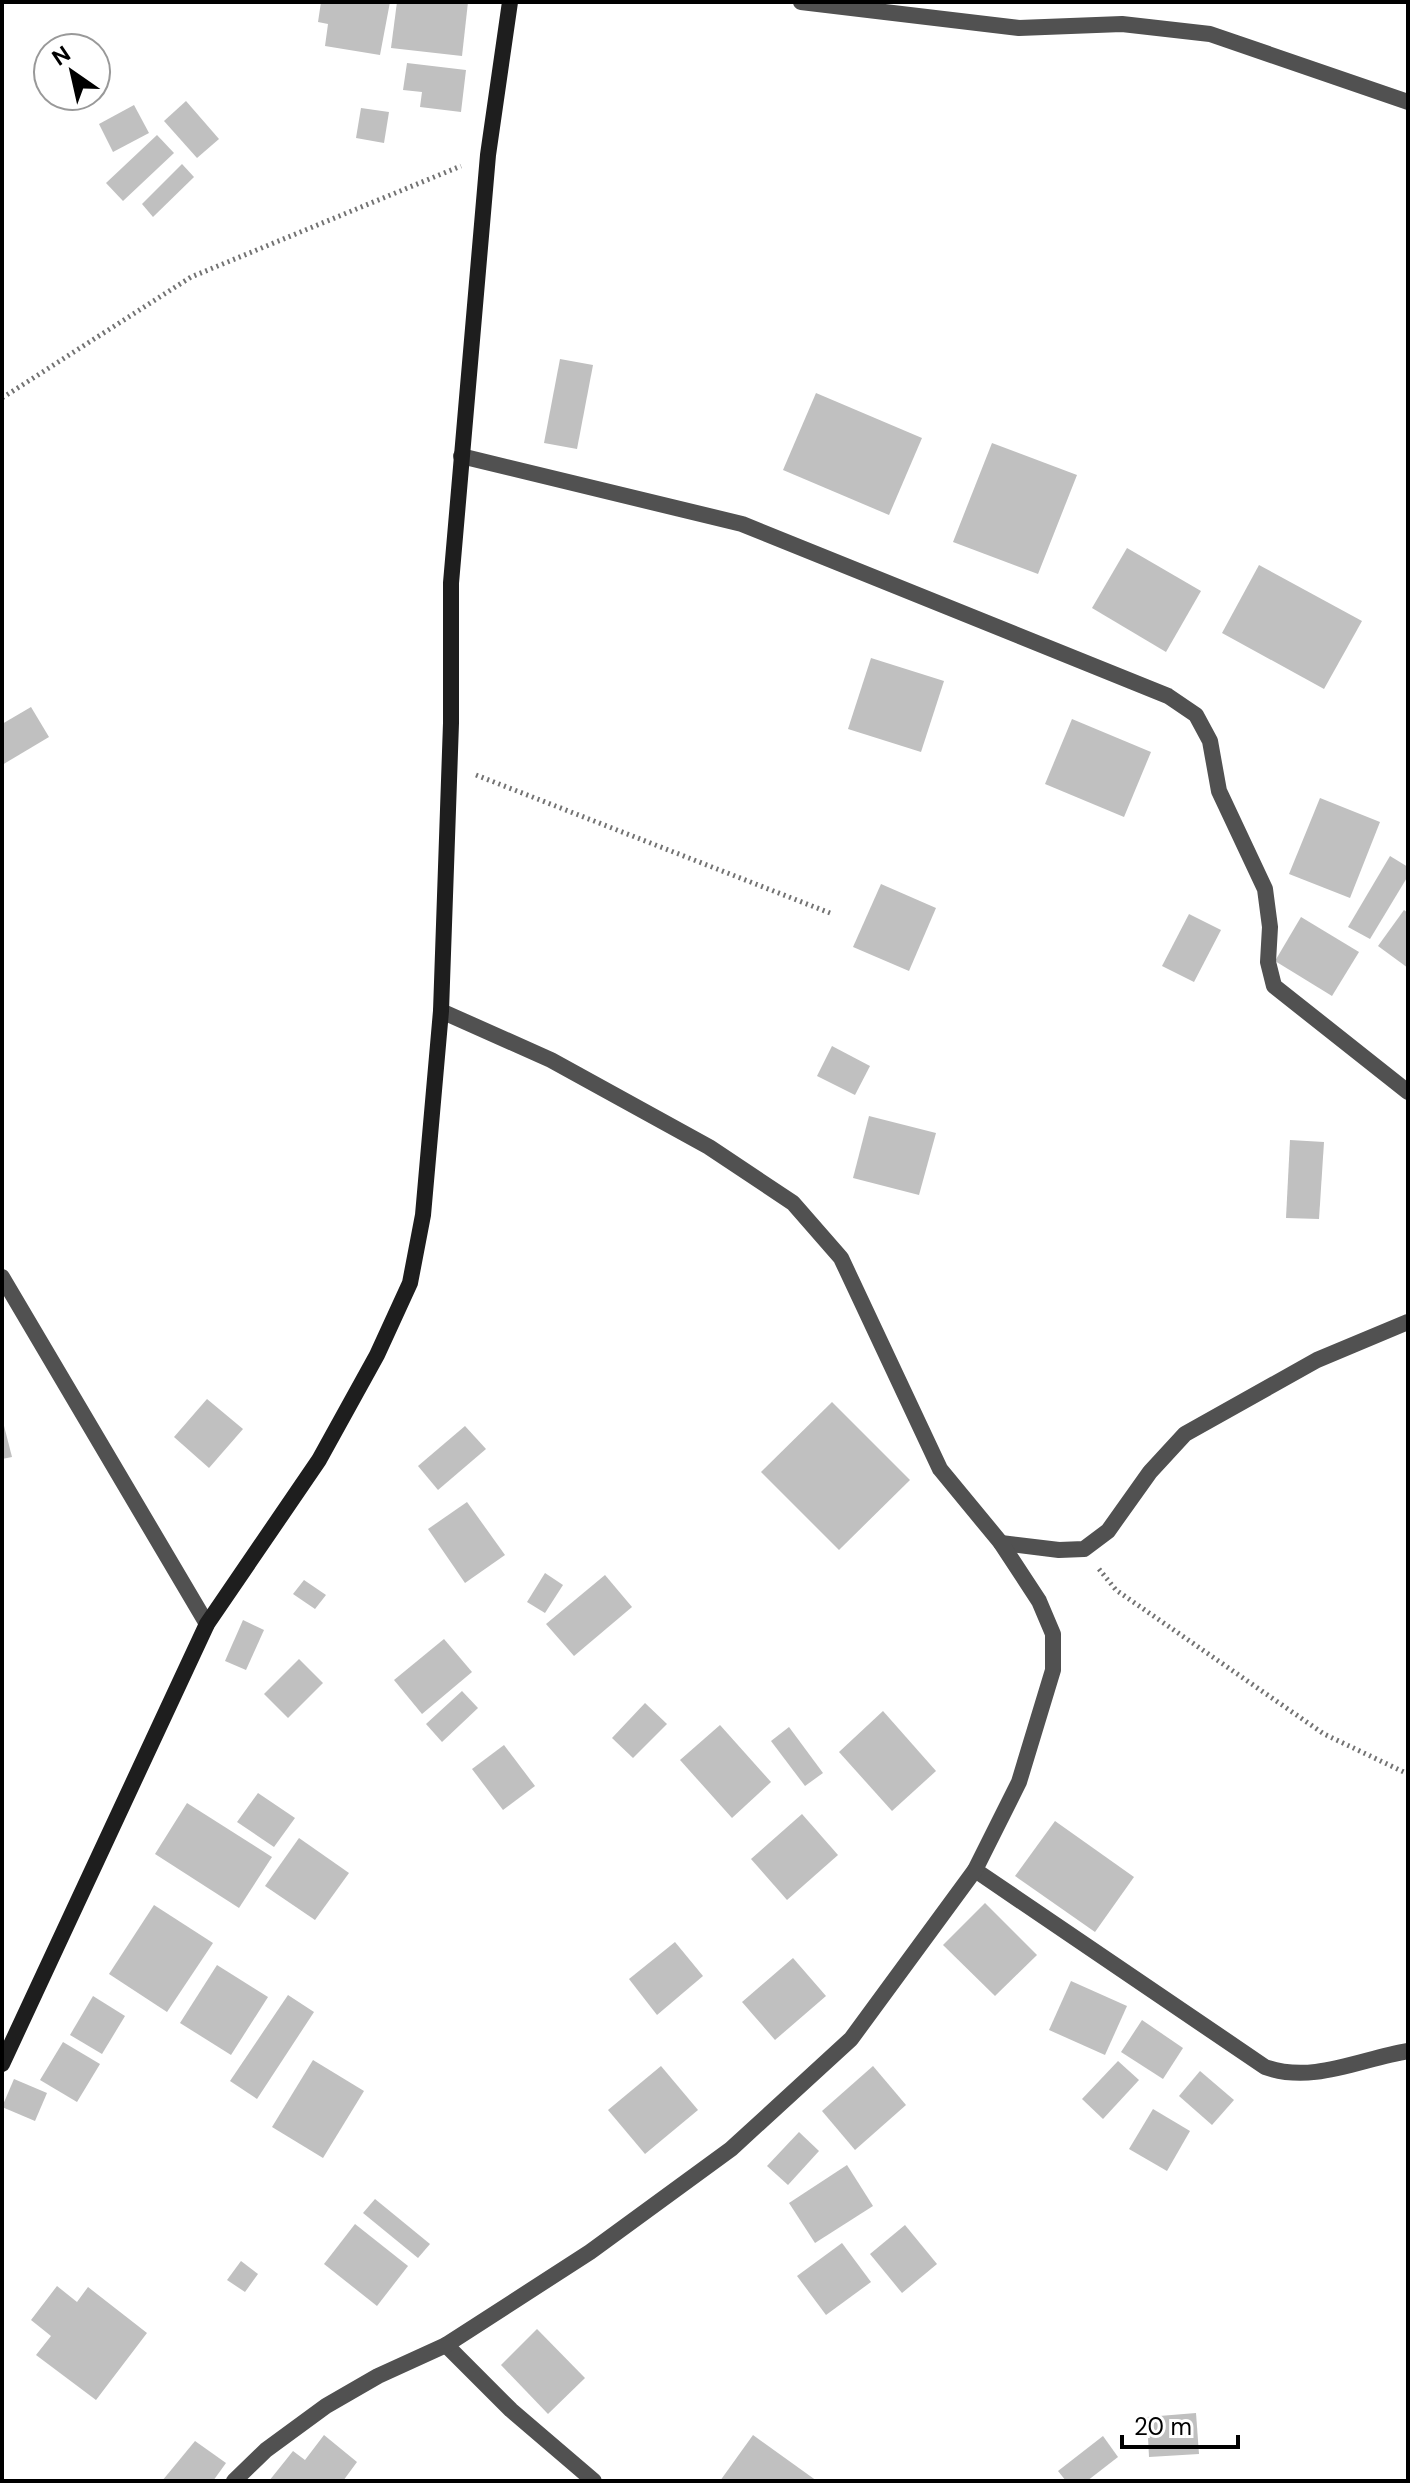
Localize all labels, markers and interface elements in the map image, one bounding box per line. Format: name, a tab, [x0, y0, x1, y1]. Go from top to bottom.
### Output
north arrow	[32, 32, 112, 112]
text: N	[46, 39, 76, 72]
scale bar	[1122, 2399, 1238, 2449]
text: 20 m	[1134, 2411, 1192, 2442]

